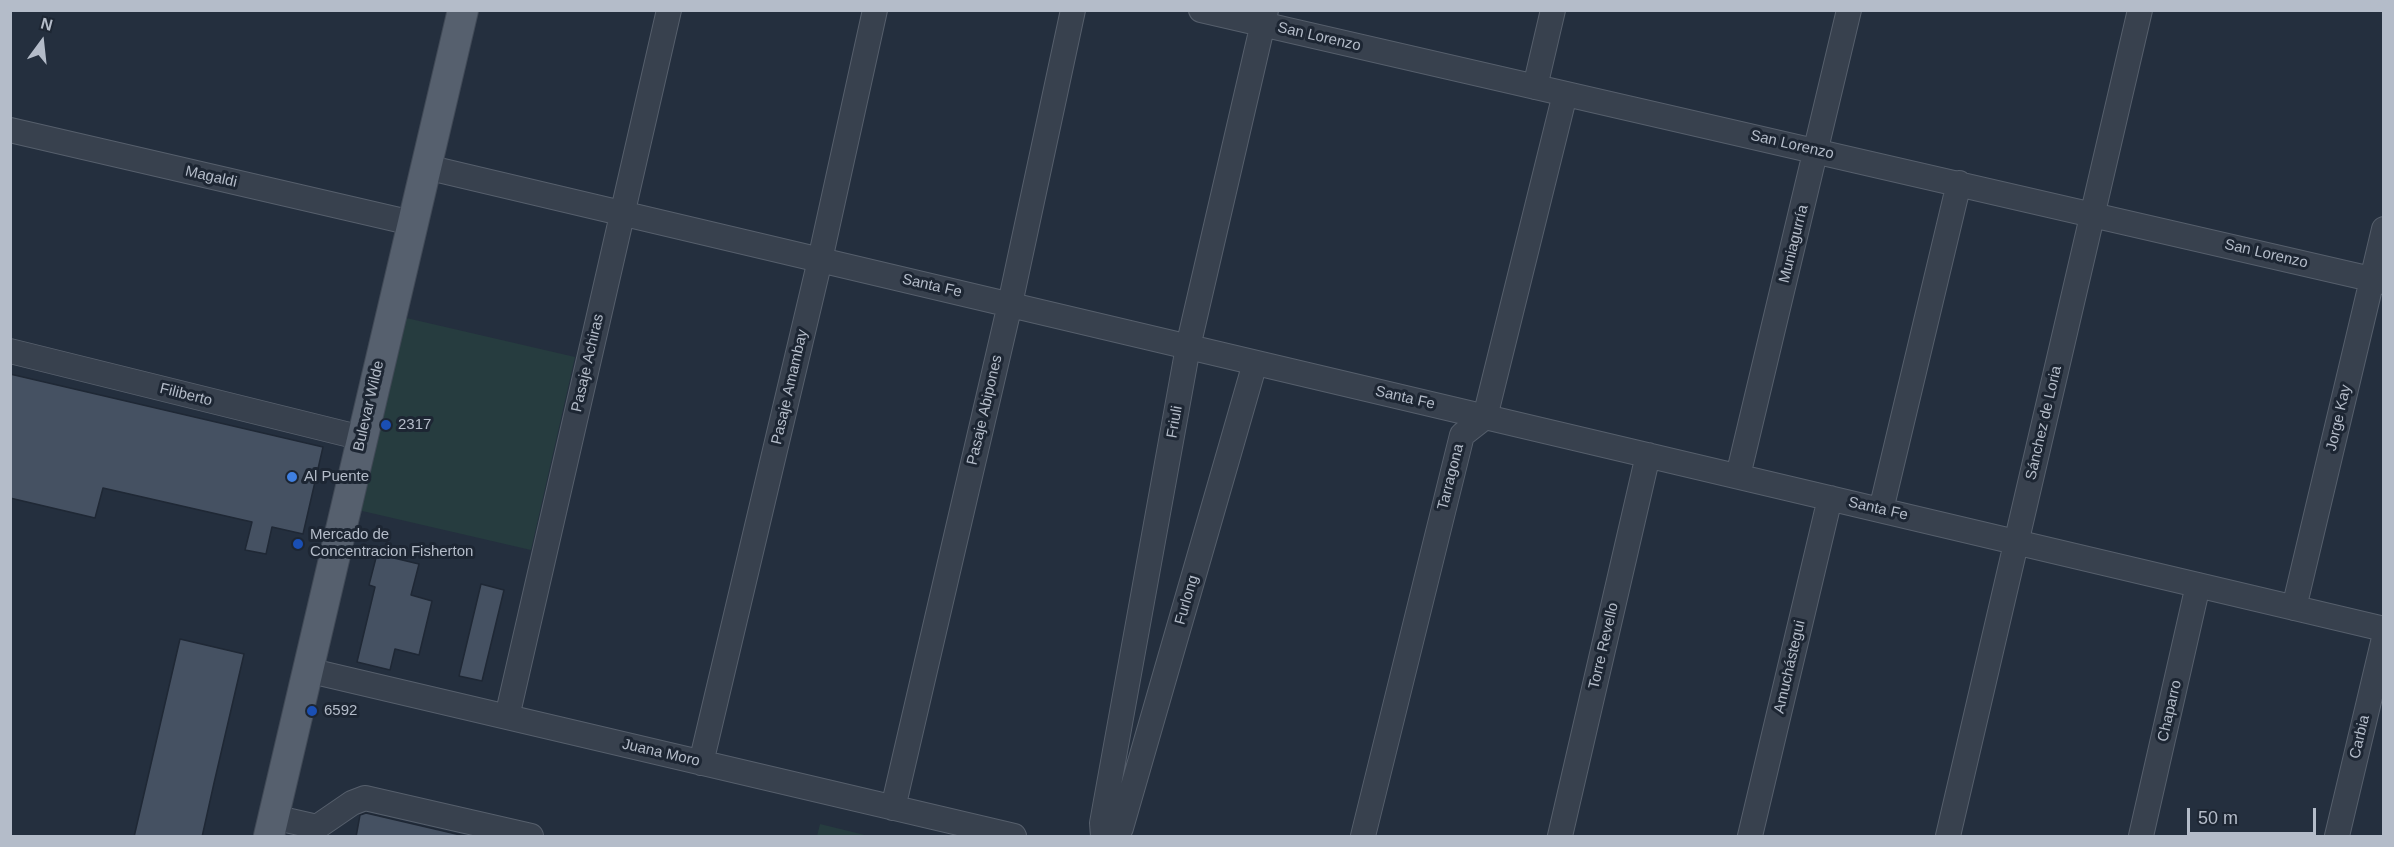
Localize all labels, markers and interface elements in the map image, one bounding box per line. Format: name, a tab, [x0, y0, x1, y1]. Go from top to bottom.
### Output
north arrow	[12, 12, 72, 72]
text: N	[39, 14, 55, 34]
street label: San Lorenzo	[1276, 19, 1362, 55]
street label: San Lorenzo	[1749, 127, 1835, 163]
street label: Magaldi	[183, 162, 239, 192]
street label: Muniagurría	[1776, 203, 1812, 285]
street label: San Lorenzo	[2223, 236, 2309, 272]
street label: Santa Fe	[900, 270, 964, 302]
street label: Pasaje Achiras	[568, 312, 608, 414]
street label: Pasaje Amambay	[768, 328, 812, 446]
street label: Pasaje Abipones	[964, 353, 1006, 467]
street label: Bulevar Wilde	[350, 359, 388, 453]
street label: Sánchez de Loria	[2022, 364, 2066, 482]
street label: Filiberto	[158, 380, 214, 410]
street label: Santa Fe	[1373, 382, 1437, 414]
street label: Jorge Kay	[2323, 383, 2355, 453]
street label: Friuli	[1163, 404, 1187, 440]
place label: 2317	[398, 416, 431, 434]
marker: 2317	[379, 418, 393, 432]
street label: Tarragona	[1434, 442, 1468, 512]
place label: Al Puente	[304, 468, 369, 486]
marker: Al Puente	[285, 470, 299, 484]
street label: Santa Fe	[1846, 493, 1910, 525]
place label: Mercado de Concentracion Fisherton	[310, 526, 473, 561]
marker: Mercado de Concentracion Fisherton	[291, 537, 305, 551]
street label: Furlong	[1171, 573, 1203, 627]
street label: Torre Revello	[1585, 601, 1623, 691]
street label: Amuchástegui	[1771, 619, 1809, 715]
street label: Chaparro	[2154, 679, 2186, 743]
place label: 6592	[324, 702, 357, 720]
marker: 6592	[305, 704, 319, 718]
street label: Carbia	[2346, 713, 2374, 761]
street label: Juana Moro	[620, 735, 702, 771]
scale bar	[2190, 796, 2319, 834]
text: 50 m	[2198, 808, 2238, 828]

